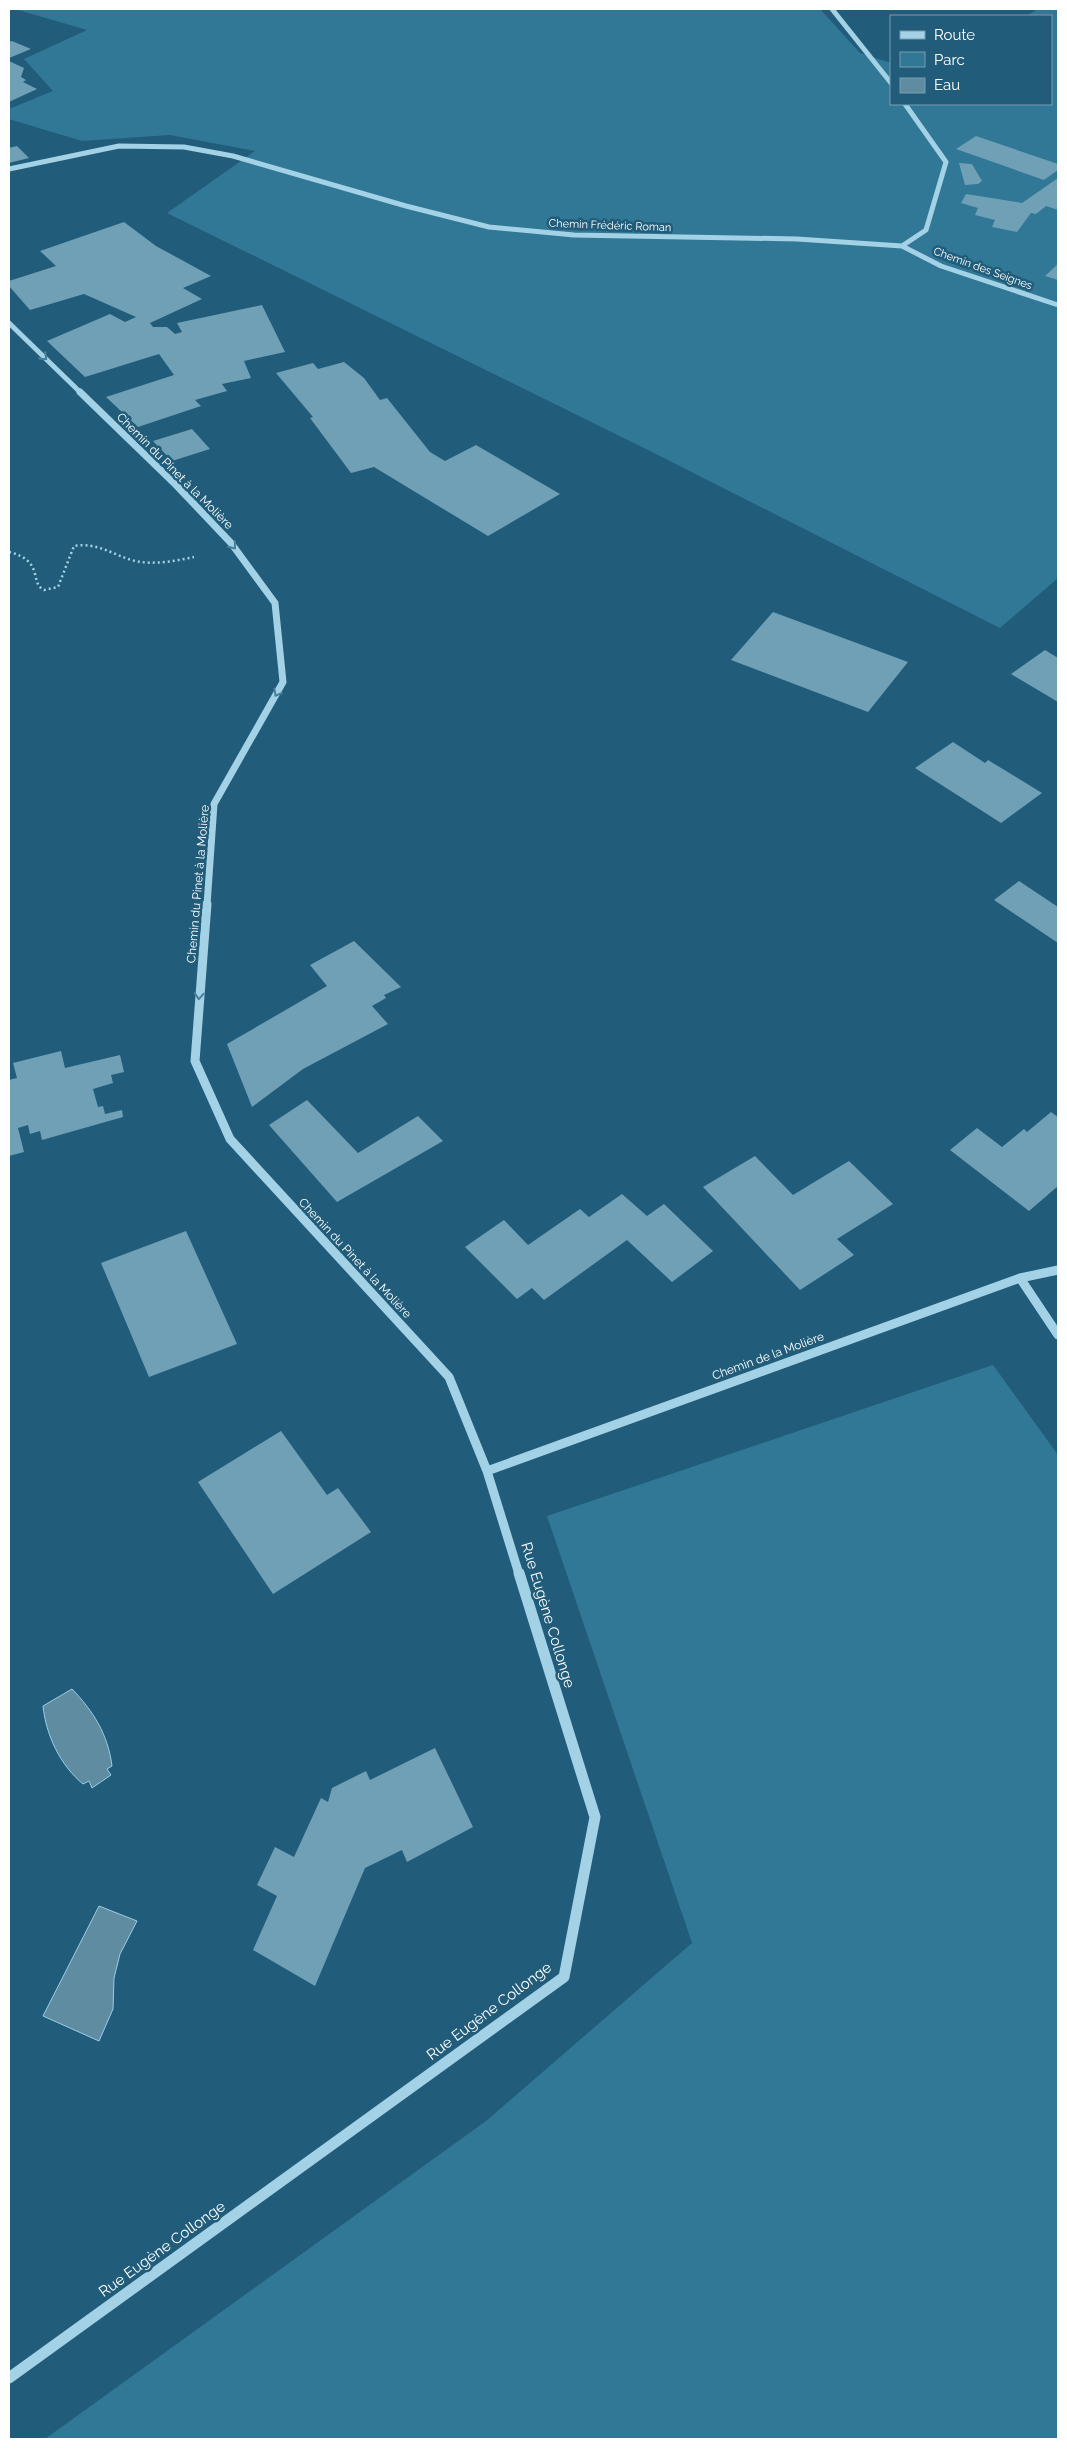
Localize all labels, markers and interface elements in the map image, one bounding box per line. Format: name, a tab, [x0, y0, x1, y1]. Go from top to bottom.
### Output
legend	[890, 15, 1052, 105]
text: Route	[934, 26, 975, 44]
text: Parc	[934, 51, 965, 69]
text: Eau	[934, 76, 960, 94]
street label: Chemin Frédéric Roman	[548, 217, 672, 234]
street label: Chemin des Seignes	[932, 245, 1034, 292]
one-way arrow	[38, 351, 47, 360]
street label: Chemin du Pinet à la Molière	[114, 410, 236, 532]
one-way arrow	[227, 540, 235, 549]
one-way arrow	[273, 687, 283, 696]
street label: Chemin du Pinet à la Molière	[184, 804, 212, 964]
one-way arrow	[194, 992, 205, 1000]
street label: Chemin du Pinet à la Molière	[296, 1195, 414, 1321]
street label: Chemin de la Molière	[710, 1329, 826, 1383]
street label: Rue Eugène Collonge	[517, 1540, 579, 1690]
street label: Rue Eugène Collonge	[423, 1958, 555, 2064]
street label: Rue Eugène Collonge	[95, 2197, 229, 2301]

